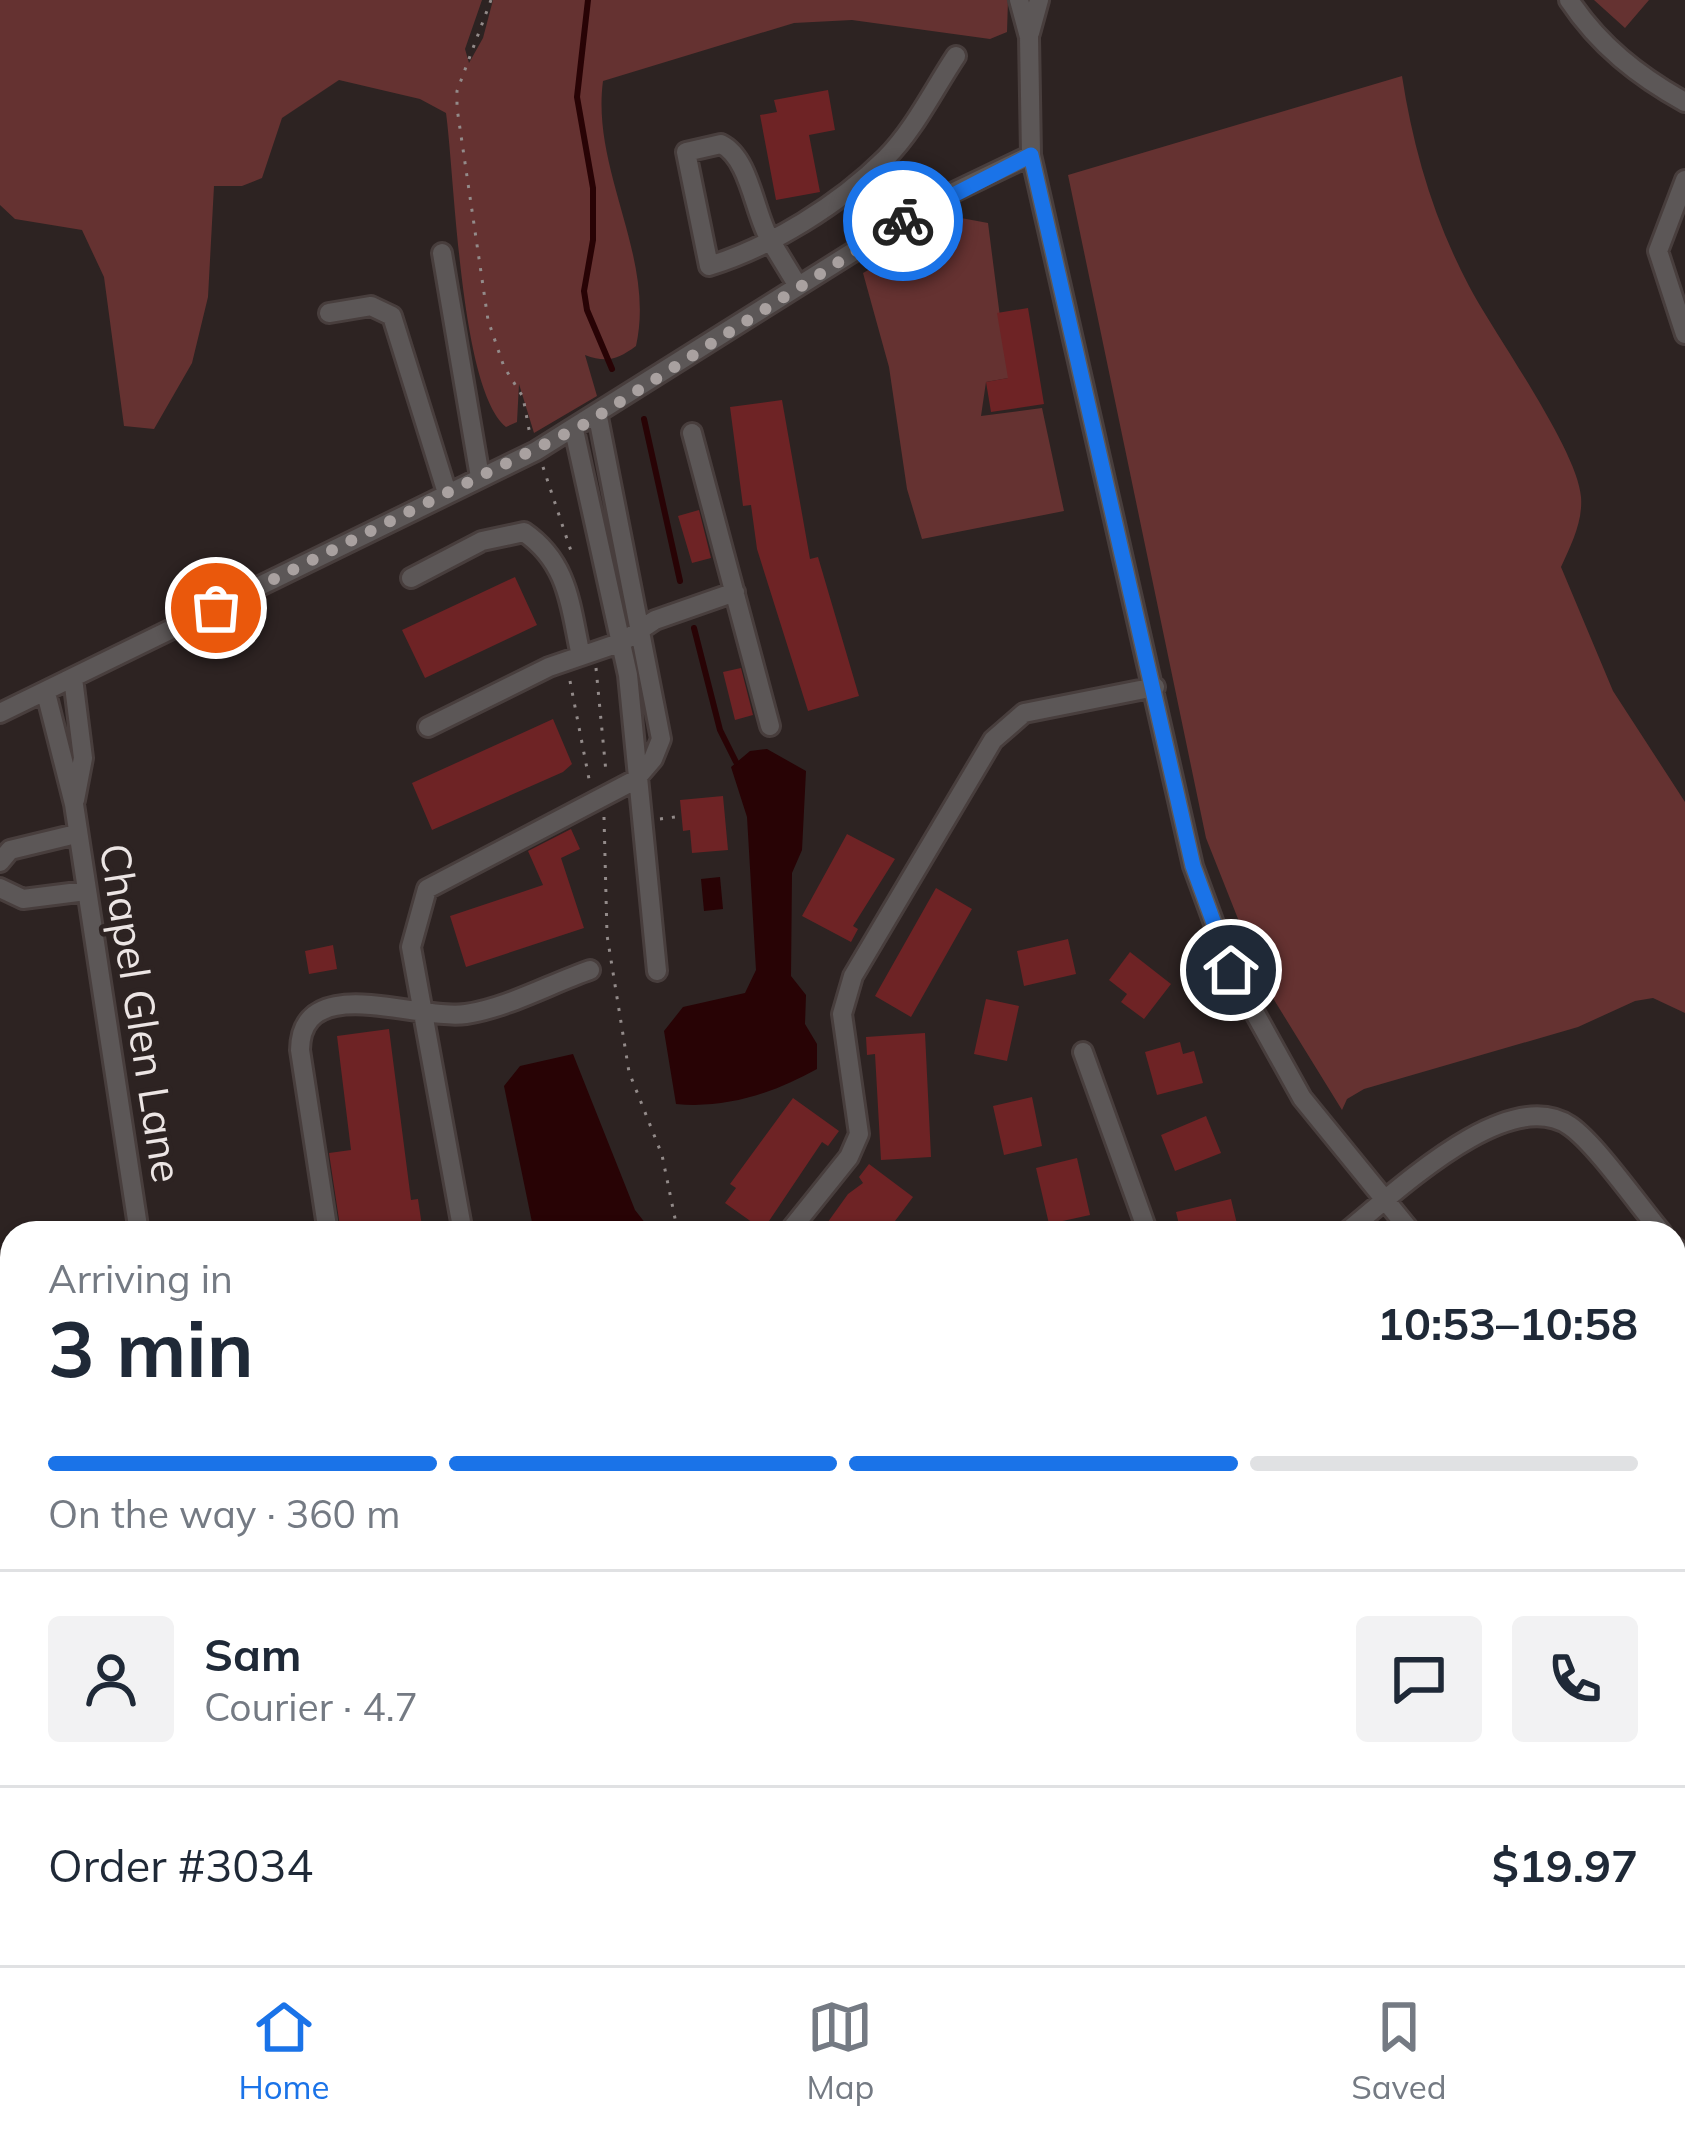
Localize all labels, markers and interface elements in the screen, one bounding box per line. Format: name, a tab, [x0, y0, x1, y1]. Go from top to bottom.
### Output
courier	[843, 161, 963, 281]
icon: bike	[870, 188, 936, 254]
pin	[165, 557, 267, 659]
icon: bag	[183, 575, 249, 641]
street label: Chapel Glen Lane	[89, 840, 194, 1186]
pin	[1180, 919, 1282, 1021]
icon: home	[1198, 937, 1264, 1003]
text: Arriving in	[48, 1254, 233, 1303]
text: 10:53–10:58	[1377, 1295, 1638, 1351]
text: 3 min	[48, 1299, 254, 1397]
text: On the way · 360 m	[48, 1489, 400, 1538]
button: person	[48, 1616, 174, 1742]
button: chat	[1356, 1616, 1482, 1742]
button: phone	[1512, 1616, 1638, 1742]
text: Sam	[204, 1626, 301, 1682]
text: Courier · 4.7	[204, 1682, 418, 1731]
text: Order #3034	[48, 1837, 313, 1893]
text: $19.97	[1492, 1837, 1638, 1893]
tab: Home	[238, 1994, 330, 2107]
tab: Map	[806, 1994, 874, 2107]
tab: Saved	[1351, 1994, 1447, 2107]

